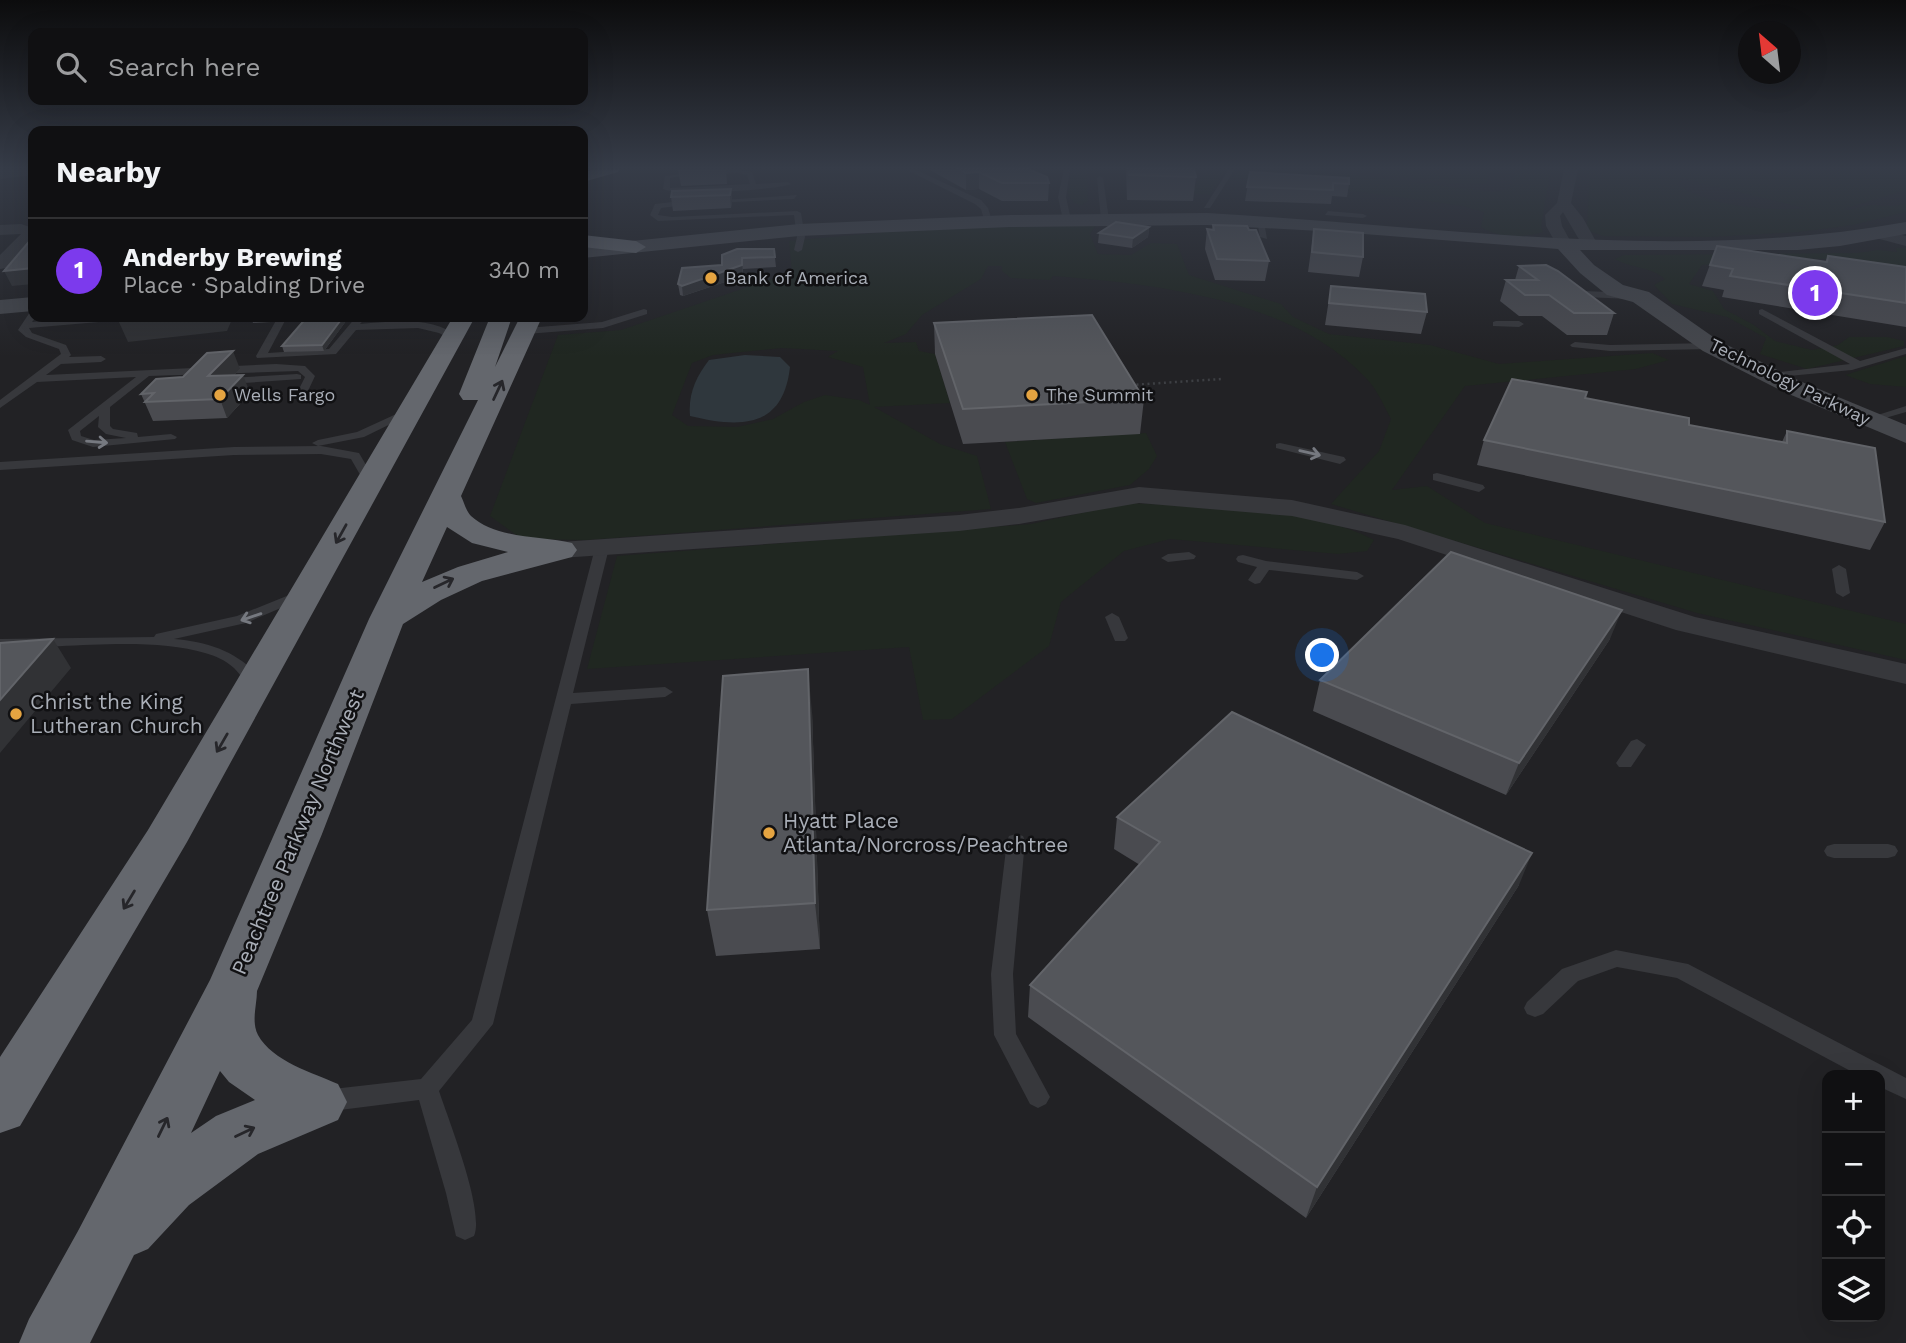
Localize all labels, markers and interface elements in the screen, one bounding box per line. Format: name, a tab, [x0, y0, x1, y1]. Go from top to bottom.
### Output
north arrow	[1738, 21, 1801, 84]
search box	[28, 28, 588, 105]
icon: search	[52, 48, 90, 86]
text: Search here	[108, 52, 260, 82]
text: Nearby	[56, 154, 161, 189]
text: Anderby Brewing	[123, 242, 341, 272]
text: 1	[74, 257, 84, 284]
text: 340 m	[488, 257, 560, 284]
place label: Bank of America	[725, 267, 868, 288]
pin: 1	[1792, 267, 1838, 319]
marker: Bank of America	[703, 270, 719, 286]
text: Place · Spalding Drive	[123, 272, 365, 299]
street label: Technology Parkway	[1707, 334, 1874, 430]
one-way arrow	[492, 380, 505, 401]
place label: Wells Fargo	[234, 384, 335, 405]
place label: The Summit	[1046, 384, 1154, 405]
marker: Wells Fargo	[212, 387, 228, 403]
marker: The Summit	[1024, 387, 1040, 403]
one-way arrow	[85, 436, 108, 449]
one-way arrow	[1298, 446, 1321, 460]
one-way arrow	[334, 524, 348, 544]
one-way arrow	[433, 576, 454, 590]
one-way arrow	[240, 611, 262, 624]
your location	[1305, 638, 1339, 672]
street label: Peachtree Parkway Northwest	[226, 685, 369, 978]
place label: Christ the King Lutheran Church	[30, 689, 203, 738]
marker: Christ the King Lutheran Church	[8, 706, 24, 722]
one-way arrow	[215, 732, 229, 752]
place label: Hyatt Place Atlanta/Norcross/Peachtree	[783, 808, 1068, 857]
marker: Hyatt Place Atlanta/Norcross/Peachtree	[761, 825, 777, 841]
one-way arrow	[121, 890, 135, 910]
map controls	[1822, 1070, 1885, 1322]
button: +	[1822, 1070, 1885, 1133]
one-way arrow	[157, 1117, 171, 1138]
one-way arrow	[234, 1124, 255, 1138]
button: −	[1822, 1133, 1885, 1196]
button: locate	[1822, 1196, 1885, 1259]
button: layers	[1822, 1259, 1885, 1322]

